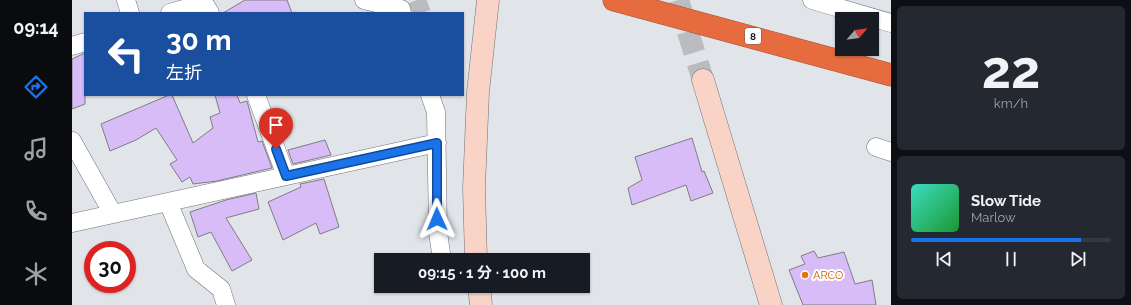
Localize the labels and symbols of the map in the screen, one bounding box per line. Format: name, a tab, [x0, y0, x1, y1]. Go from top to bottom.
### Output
north arrow	[835, 12, 879, 56]
road number: 8	[745, 28, 761, 44]
pin	[259, 108, 293, 149]
position arrow	[416, 198, 458, 240]
speed limit sign: 30	[84, 241, 136, 293]
place label: ARCO	[813, 269, 843, 282]
marker: ARCO	[800, 270, 810, 280]

